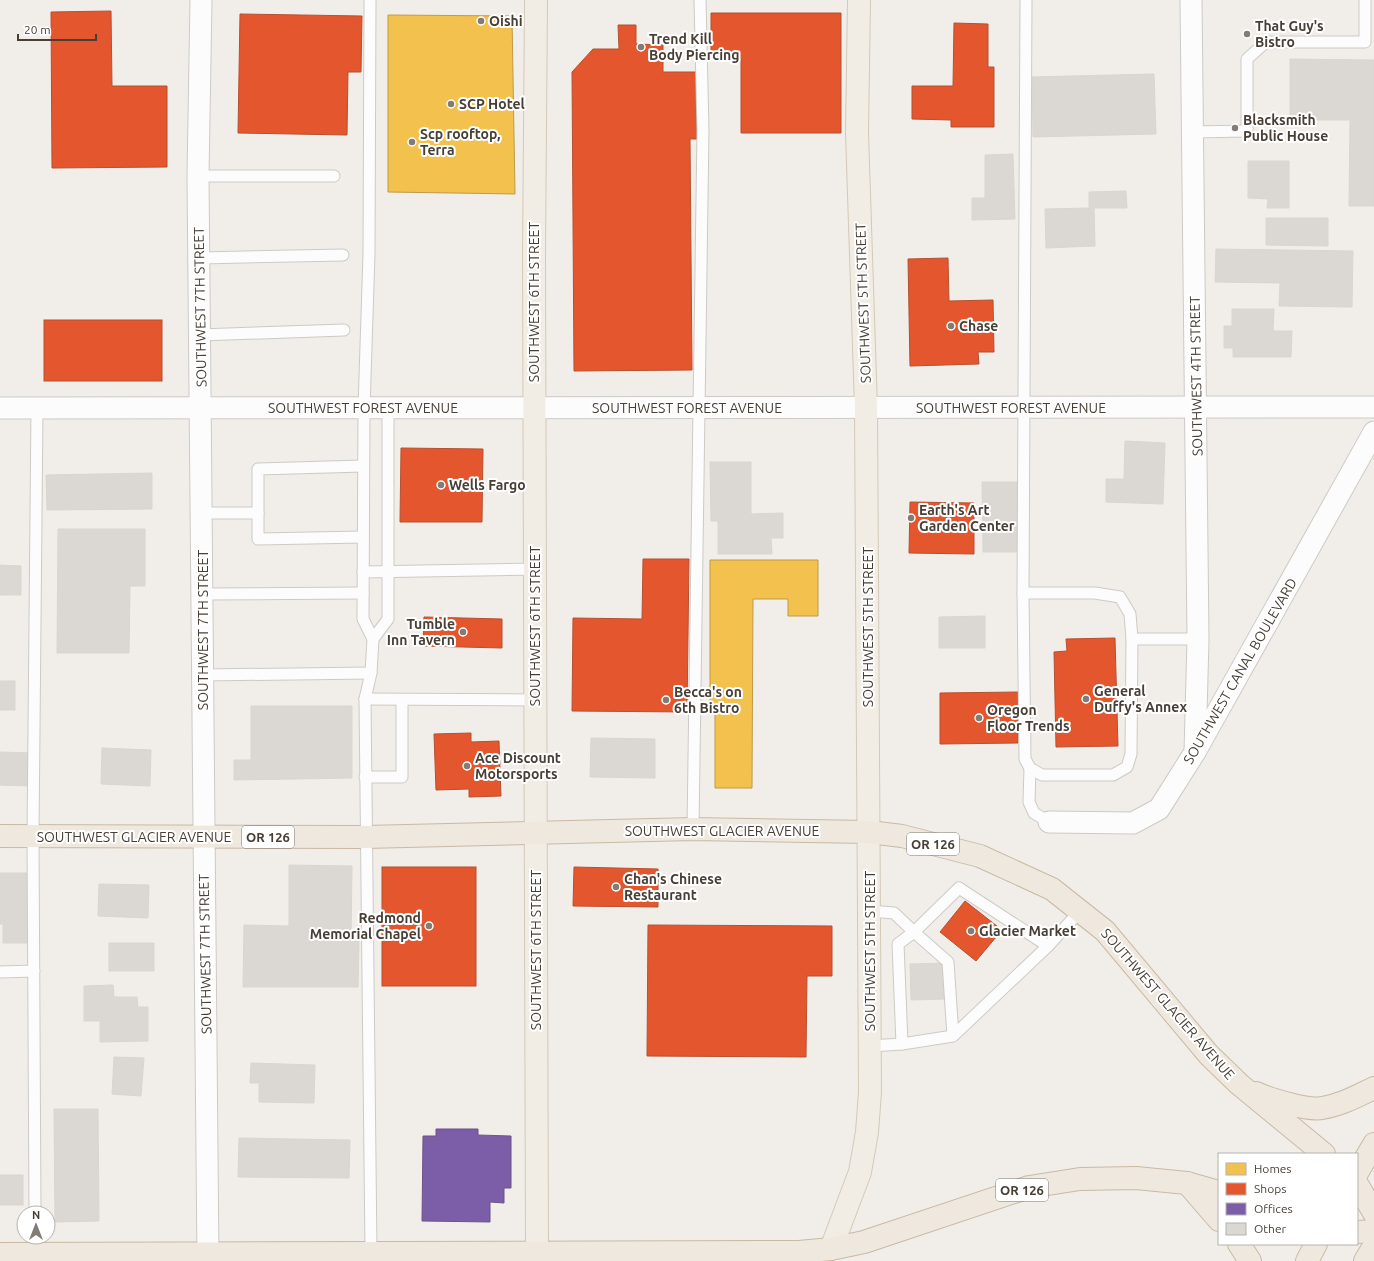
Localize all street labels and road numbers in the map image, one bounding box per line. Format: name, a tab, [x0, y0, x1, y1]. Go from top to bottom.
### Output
street label: SOUTHWEST 6TH STREET	[526, 222, 542, 382]
street label: SOUTHWEST 5TH STREET	[852, 222, 874, 383]
street label: SOUTHWEST 7TH STREET	[191, 226, 209, 387]
street label: SOUTHWEST 4TH STREET	[1187, 295, 1205, 456]
street label: SOUTHWEST FOREST AVENUE	[268, 400, 458, 416]
street label: SOUTHWEST FOREST AVENUE	[592, 400, 782, 416]
street label: SOUTHWEST FOREST AVENUE	[916, 400, 1106, 416]
street label: SOUTHWEST 6TH STREET	[527, 546, 543, 706]
street label: SOUTHWEST 5TH STREET	[860, 547, 876, 707]
street label: SOUTHWEST 7TH STREET	[195, 550, 211, 710]
street label: SOUTHWEST CANAL BOULEVARD	[1180, 575, 1300, 767]
street label: SOUTHWEST GLACIER AVENUE	[625, 823, 819, 839]
road number: OR 126	[242, 826, 294, 848]
street label: SOUTHWEST GLACIER AVENUE	[37, 829, 231, 845]
road number: OR 126	[907, 833, 959, 855]
street label: SOUTHWEST 6TH STREET	[528, 870, 544, 1030]
street label: SOUTHWEST 5TH STREET	[862, 871, 878, 1031]
street label: SOUTHWEST 7TH STREET	[196, 873, 214, 1034]
street label: SOUTHWEST GLACIER AVENUE	[1098, 925, 1238, 1083]
road number: OR 126	[996, 1179, 1048, 1201]

